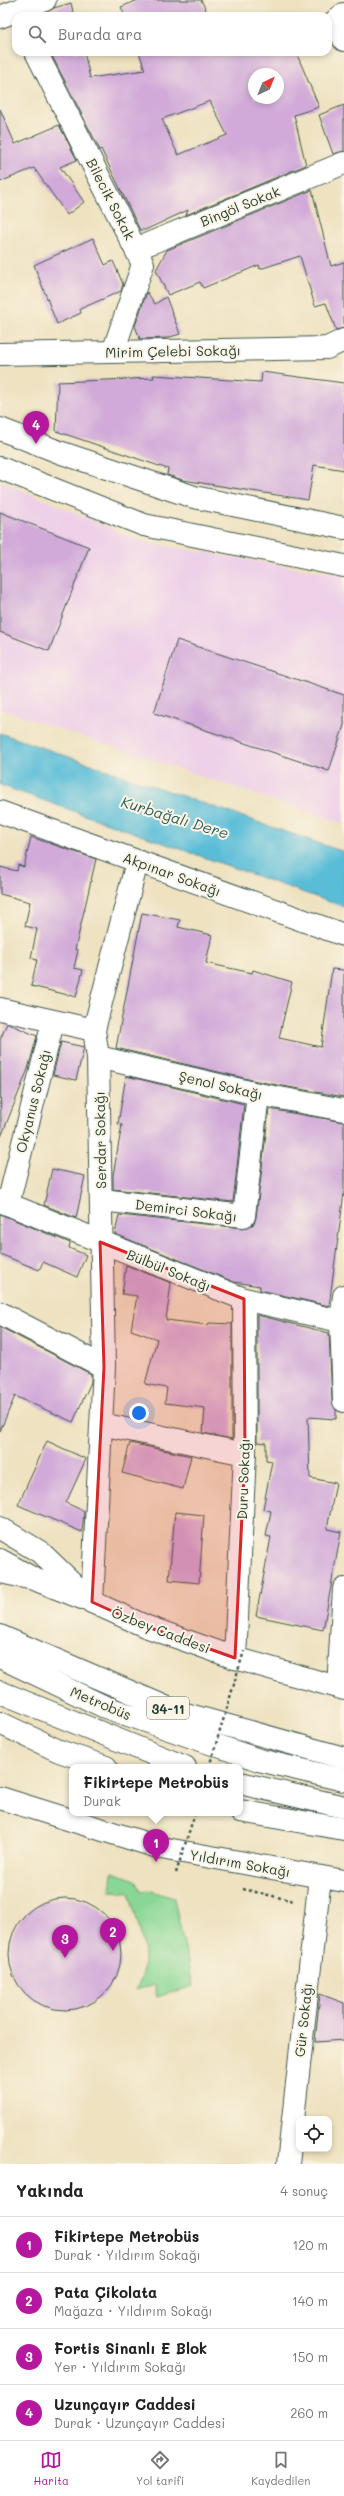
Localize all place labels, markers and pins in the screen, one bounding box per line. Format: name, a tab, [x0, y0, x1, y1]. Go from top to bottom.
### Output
pin: 4	[23, 411, 49, 444]
pin: 1	[143, 1829, 169, 1862]
pin: 2	[100, 1918, 126, 1951]
pin: 3	[52, 1925, 78, 1958]

